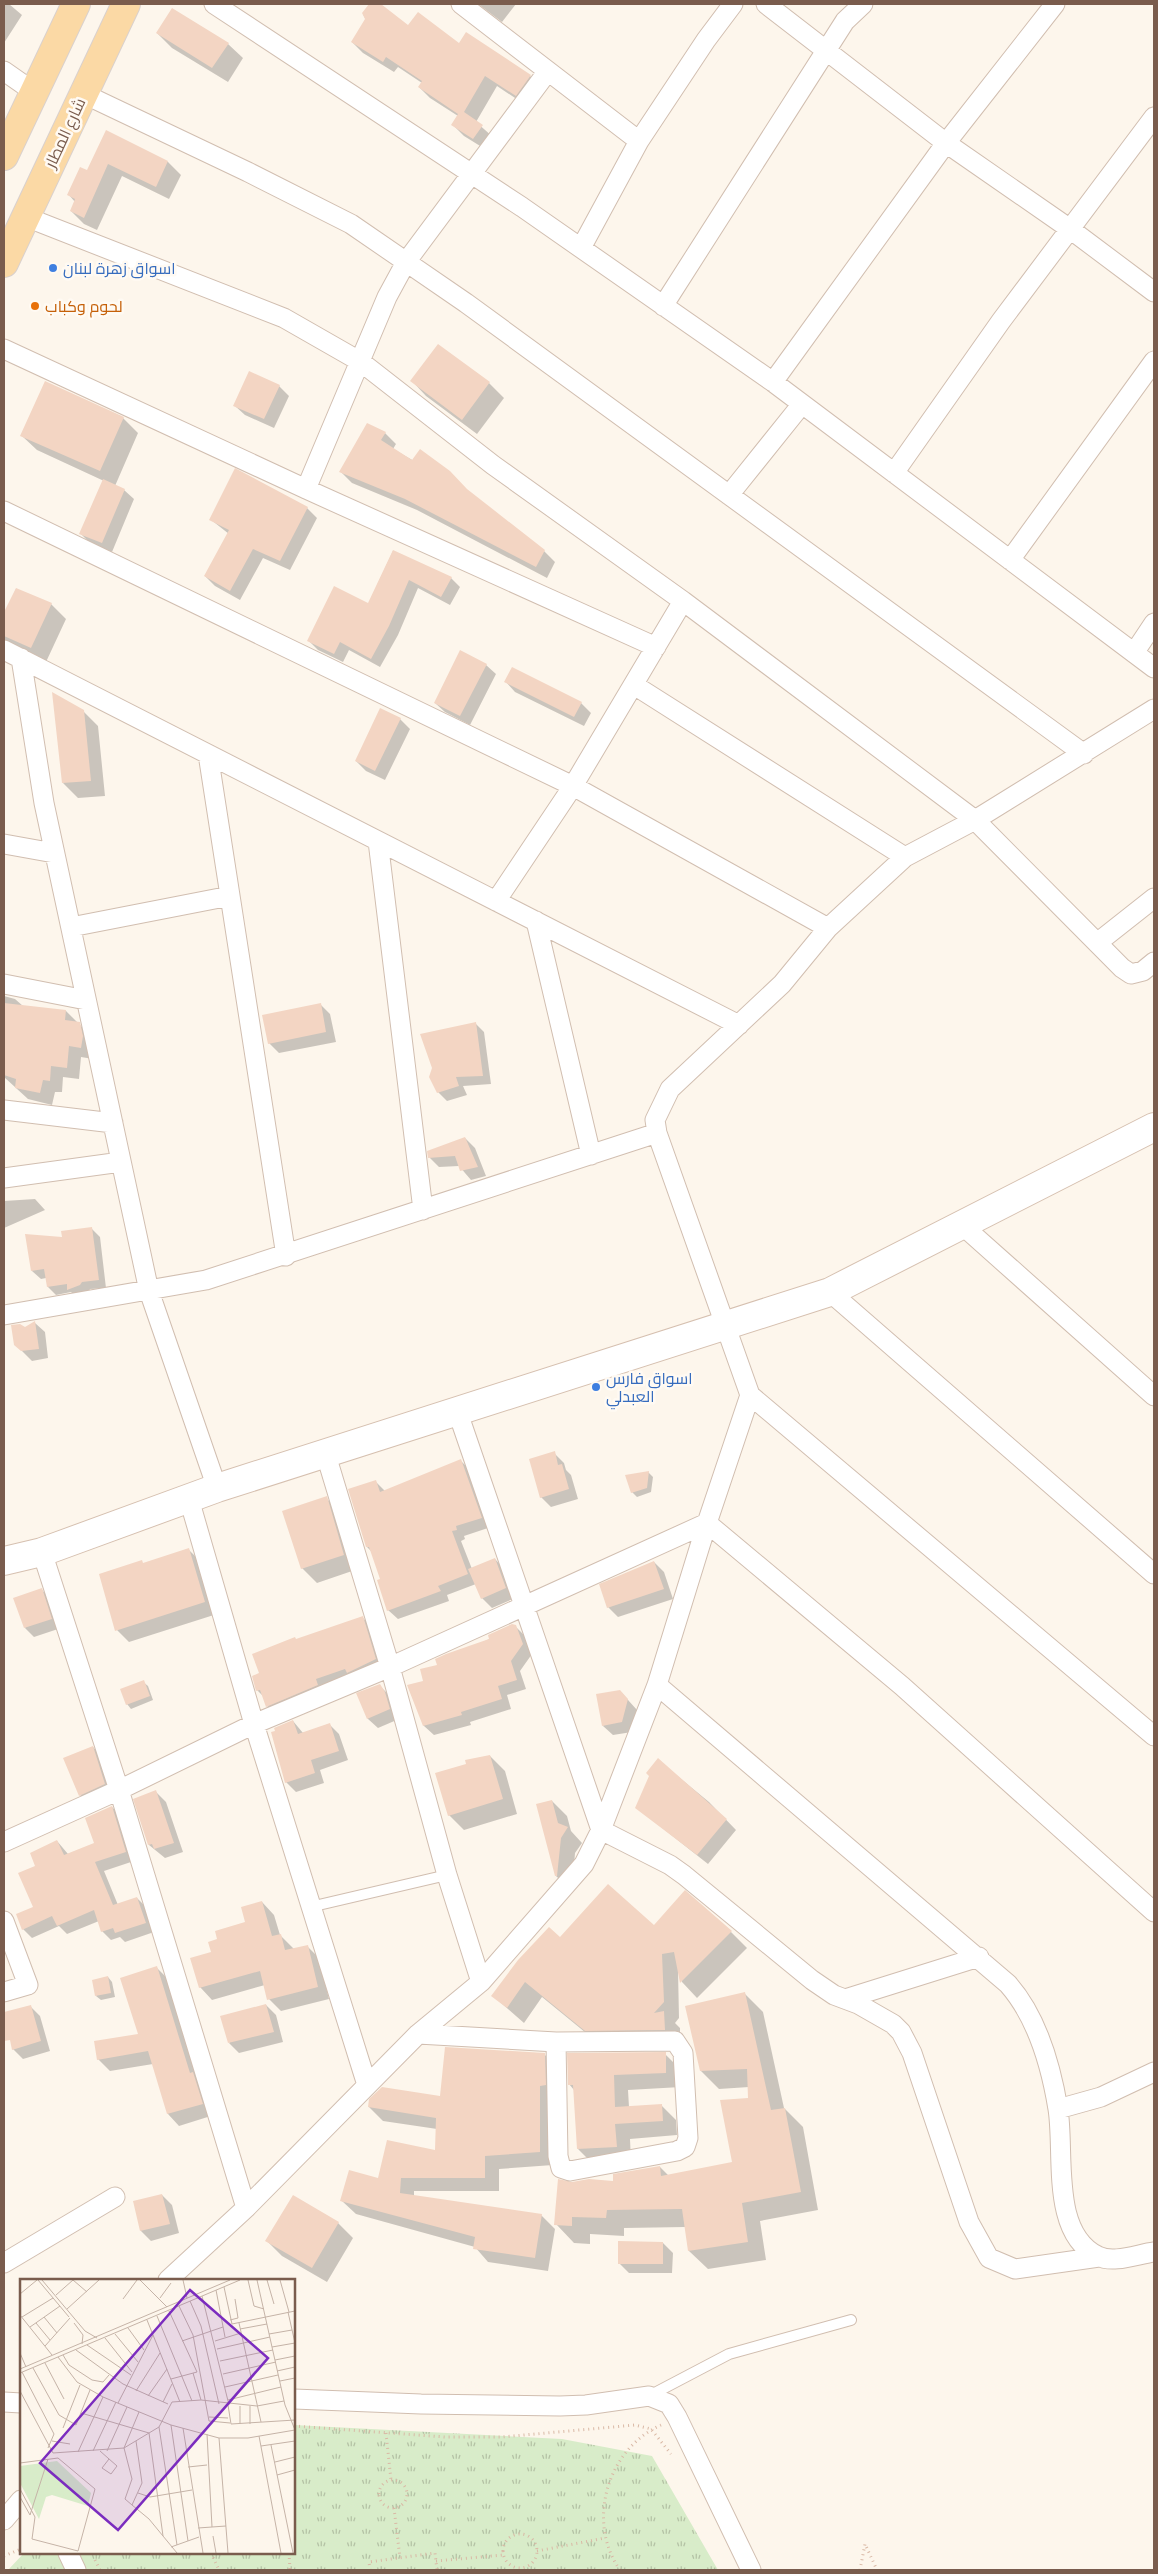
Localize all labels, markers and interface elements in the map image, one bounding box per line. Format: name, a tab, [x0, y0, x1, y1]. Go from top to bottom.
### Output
street label: شارع المطار	[40, 95, 91, 173]
place label: اسواق زهرة لبنان	[63, 259, 176, 279]
marker: اسواق زهرة لبنان	[47, 262, 59, 274]
place label: لحوم وكباب	[45, 297, 123, 318]
marker: لحوم وكباب	[29, 300, 41, 312]
place label: اسواق فارس العبدلي	[606, 1369, 693, 1410]
marker: اسواق فارس العبدلي	[590, 1381, 602, 1393]
inset map	[20, 2279, 295, 2554]

